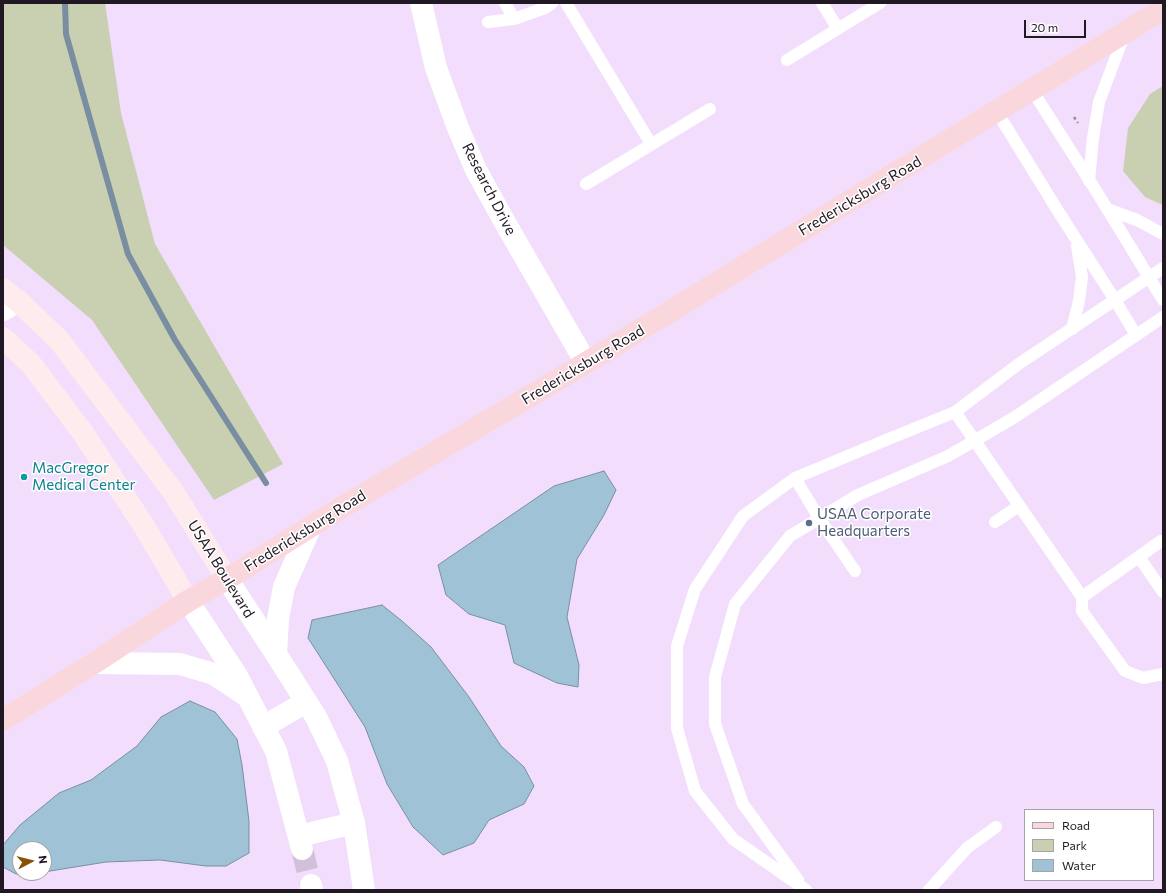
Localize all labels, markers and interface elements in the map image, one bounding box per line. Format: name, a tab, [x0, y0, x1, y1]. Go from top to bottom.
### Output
scale bar	[1026, 12, 1088, 38]
text: 20 m	[1031, 20, 1058, 34]
street label: Research Drive	[458, 140, 520, 238]
street label: Fredericksburg Road	[795, 152, 925, 240]
street label: Fredericksburg Road	[518, 321, 648, 409]
place label: MacGregor Medical Center	[32, 459, 135, 494]
marker: MacGregor Medical Center	[19, 472, 29, 482]
street label: Fredericksburg Road	[241, 486, 369, 576]
place label: USAA Corporate Headquarters	[817, 505, 931, 540]
street label: USAA Boulevard	[184, 517, 258, 621]
marker: USAA Corporate Headquarters	[804, 518, 814, 528]
legend	[1024, 809, 1154, 881]
text: Road	[1062, 818, 1090, 832]
text: Park	[1062, 838, 1087, 852]
north arrow	[12, 841, 52, 881]
text: N	[36, 855, 50, 864]
text: Water	[1062, 858, 1096, 872]

